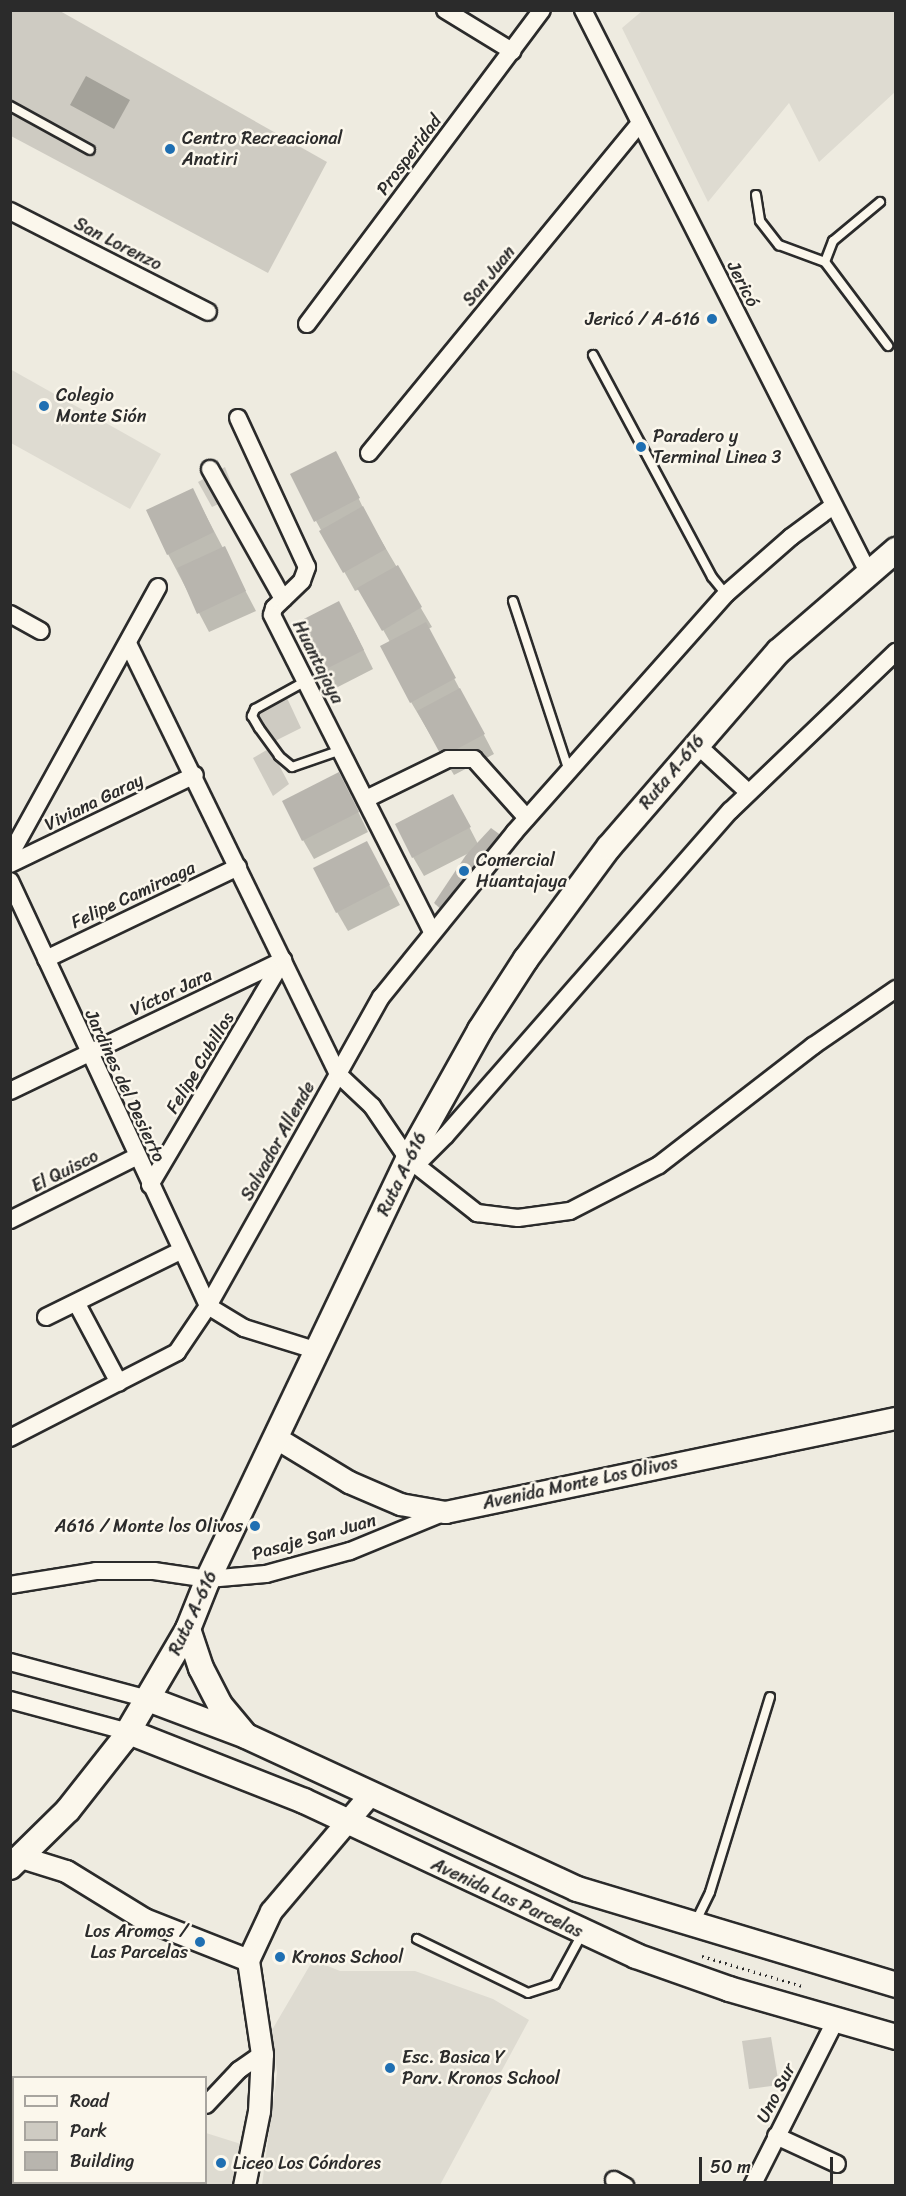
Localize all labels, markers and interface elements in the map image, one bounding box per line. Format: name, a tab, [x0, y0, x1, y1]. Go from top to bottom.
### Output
street label: Prosperidad	[372, 111, 446, 199]
place label: Centro Recreacional Anatiri	[182, 128, 343, 170]
marker: Centro Recreacional Anatiri	[163, 142, 177, 156]
street label: San Lorenzo	[70, 213, 166, 275]
street label: San Juan	[458, 241, 520, 311]
street label: Jericó	[722, 258, 764, 310]
place label: Jericó / A-616	[585, 308, 700, 330]
marker: Jericó / A-616	[705, 312, 719, 326]
place label: Colegio Monte Sión	[56, 385, 146, 428]
marker: Colegio Monte Sión	[37, 399, 51, 413]
place label: Paradero y Terminal Linea 3	[653, 426, 781, 468]
marker: Paradero y Terminal Linea 3	[634, 440, 648, 454]
street label: Huantajaya	[288, 617, 348, 707]
street label: Ruta A-616	[635, 730, 709, 814]
street label: Viviana Garay	[41, 769, 147, 835]
place label: Comercial Huantajaya	[476, 850, 567, 892]
street label: Felipe Camiroaga	[67, 857, 199, 933]
marker: Comercial Huantajaya	[457, 864, 471, 878]
street label: Víctor Jara	[127, 964, 215, 1020]
street label: Jardines del Desierto	[80, 1007, 170, 1165]
street label: Felipe Cubillos	[161, 1008, 239, 1118]
street label: Salvador Allende	[236, 1078, 320, 1204]
street label: Ruta A-616	[372, 1129, 432, 1219]
street label: El Quisco	[28, 1145, 102, 1197]
street label: Avenida Monte Los Olivos	[480, 1452, 680, 1514]
street label: Pasaje San Juan	[249, 1509, 379, 1565]
place label: A616 / Monte los Olivos	[56, 1515, 243, 1537]
marker: A616 / Monte los Olivos	[248, 1519, 262, 1533]
street label: Ruta A-616	[164, 1567, 222, 1659]
street label: Avenida Las Parcelas	[427, 1853, 587, 1943]
place label: Los Aromos / Las Parcelas	[85, 1921, 188, 1964]
marker: Los Aromos / Las Parcelas	[193, 1935, 207, 1949]
place label: Kronos School	[292, 1946, 404, 1968]
marker: Kronos School	[273, 1950, 287, 1964]
place label: Esc. Basica Y Parv. Kronos School	[402, 2047, 559, 2090]
street label: Uno Sur	[752, 2060, 800, 2126]
marker: Esc. Basica Y Parv. Kronos School	[383, 2061, 397, 2075]
legend	[12, 2076, 207, 2184]
text: Road	[70, 2085, 109, 2117]
text: Park	[70, 2115, 107, 2147]
text: Building	[70, 2145, 134, 2177]
scale bar	[702, 2145, 836, 2183]
text: 50 m	[710, 2151, 751, 2183]
place label: Liceo Los Cóndores	[233, 2152, 382, 2174]
marker: Liceo Los Cóndores	[214, 2156, 228, 2170]

